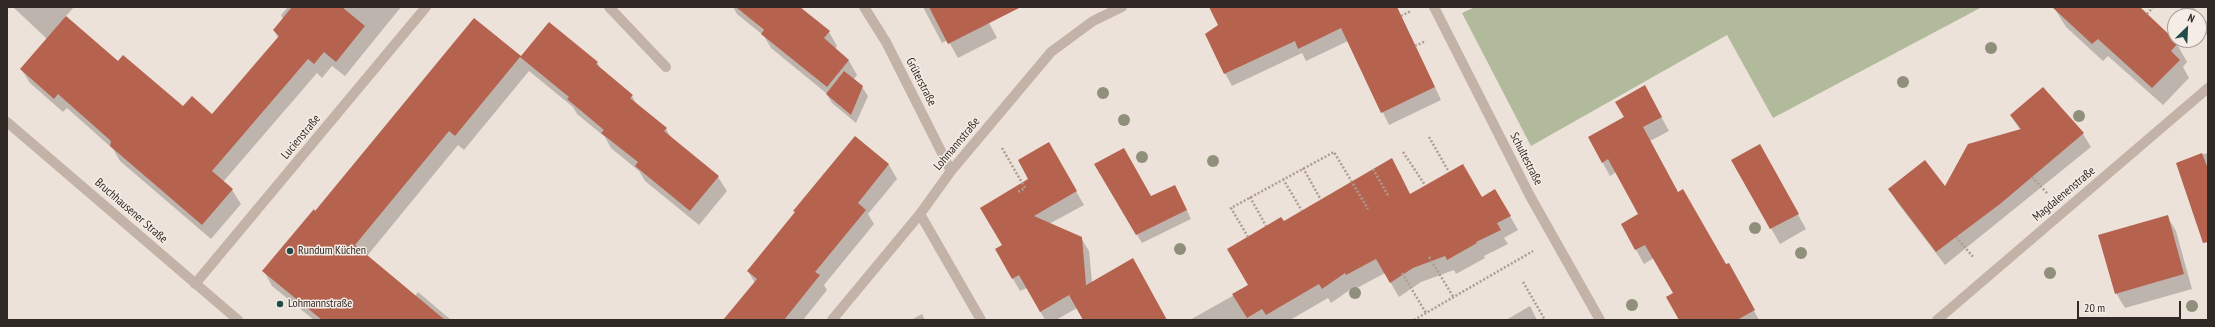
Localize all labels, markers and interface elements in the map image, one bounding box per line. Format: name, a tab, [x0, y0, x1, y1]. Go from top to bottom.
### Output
north arrow	[2167, 8, 2207, 48]
text: N	[2186, 10, 2197, 26]
street label: Grüterstraße	[903, 56, 939, 108]
street label: Lucienstraße	[278, 112, 324, 162]
street label: Lohmannstraße	[931, 115, 983, 173]
street label: Schultestraße	[1507, 130, 1545, 188]
street label: Magdalenenstraße	[2030, 164, 2098, 224]
street label: Bruchhausener Straße	[92, 176, 170, 246]
place label: Rundum Küchen	[298, 244, 366, 258]
marker: Rundum Küchen	[285, 246, 295, 256]
scale bar	[2079, 293, 2183, 319]
place label: Lohmannstraße	[288, 297, 352, 311]
marker: Lohmannstraße	[275, 299, 285, 309]
text: 20 m	[2084, 300, 2105, 315]

